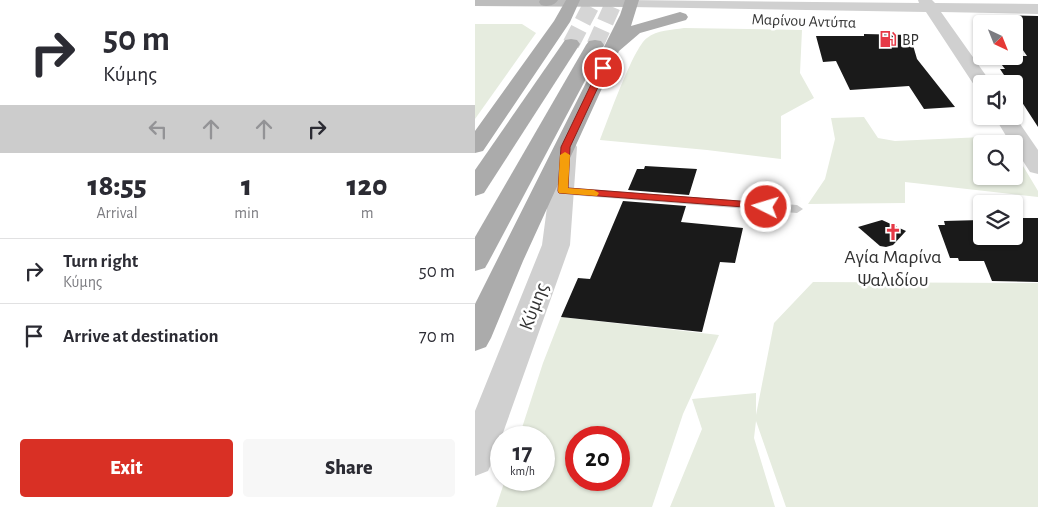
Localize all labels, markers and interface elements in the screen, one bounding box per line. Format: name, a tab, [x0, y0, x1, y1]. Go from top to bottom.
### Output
street label: Μαρίνου Αντύπα	[751, 11, 857, 31]
north arrow	[973, 15, 1023, 65]
map controls	[973, 15, 1023, 245]
icon: right	[20, 20, 85, 85]
text: 50 m	[103, 22, 170, 57]
fuel station icon: BP	[878, 29, 898, 49]
place label: BP	[902, 32, 919, 48]
pin	[582, 47, 624, 89]
icon: arrive	[589, 54, 617, 82]
text: Κύμης	[103, 63, 157, 85]
button: sound	[973, 75, 1023, 125]
icon: left	[144, 115, 172, 143]
icon: ahead	[197, 115, 225, 143]
icon: ahead	[250, 115, 278, 143]
icon: right	[303, 115, 331, 143]
button: search	[973, 135, 1023, 185]
text: 18:55	[87, 171, 147, 201]
text: 1	[241, 171, 252, 201]
text: 120	[347, 171, 388, 201]
position arrow	[739, 180, 791, 232]
button: layers	[973, 195, 1023, 245]
text: Arrival	[97, 205, 138, 221]
text: min	[234, 205, 259, 221]
text: m	[361, 205, 373, 221]
church icon: Αγία Μαρίνα Ψαλιδίου	[883, 222, 903, 242]
place label: Αγία Μαρίνα Ψαλιδίου	[844, 247, 942, 290]
text: Turn right	[63, 252, 138, 271]
icon: right	[20, 257, 48, 285]
text: 50 m	[419, 262, 455, 281]
text: Κύμης	[63, 274, 102, 290]
street label: Κύμης	[516, 280, 552, 333]
icon: arrive	[20, 322, 48, 350]
text: Arrive at destination	[63, 327, 219, 346]
text: 70 m	[419, 327, 455, 346]
speed limit sign: 20	[565, 426, 630, 491]
button: Exit	[20, 439, 233, 497]
button: Share	[243, 439, 455, 497]
text: 17	[513, 440, 532, 465]
text: km/h	[510, 465, 535, 477]

